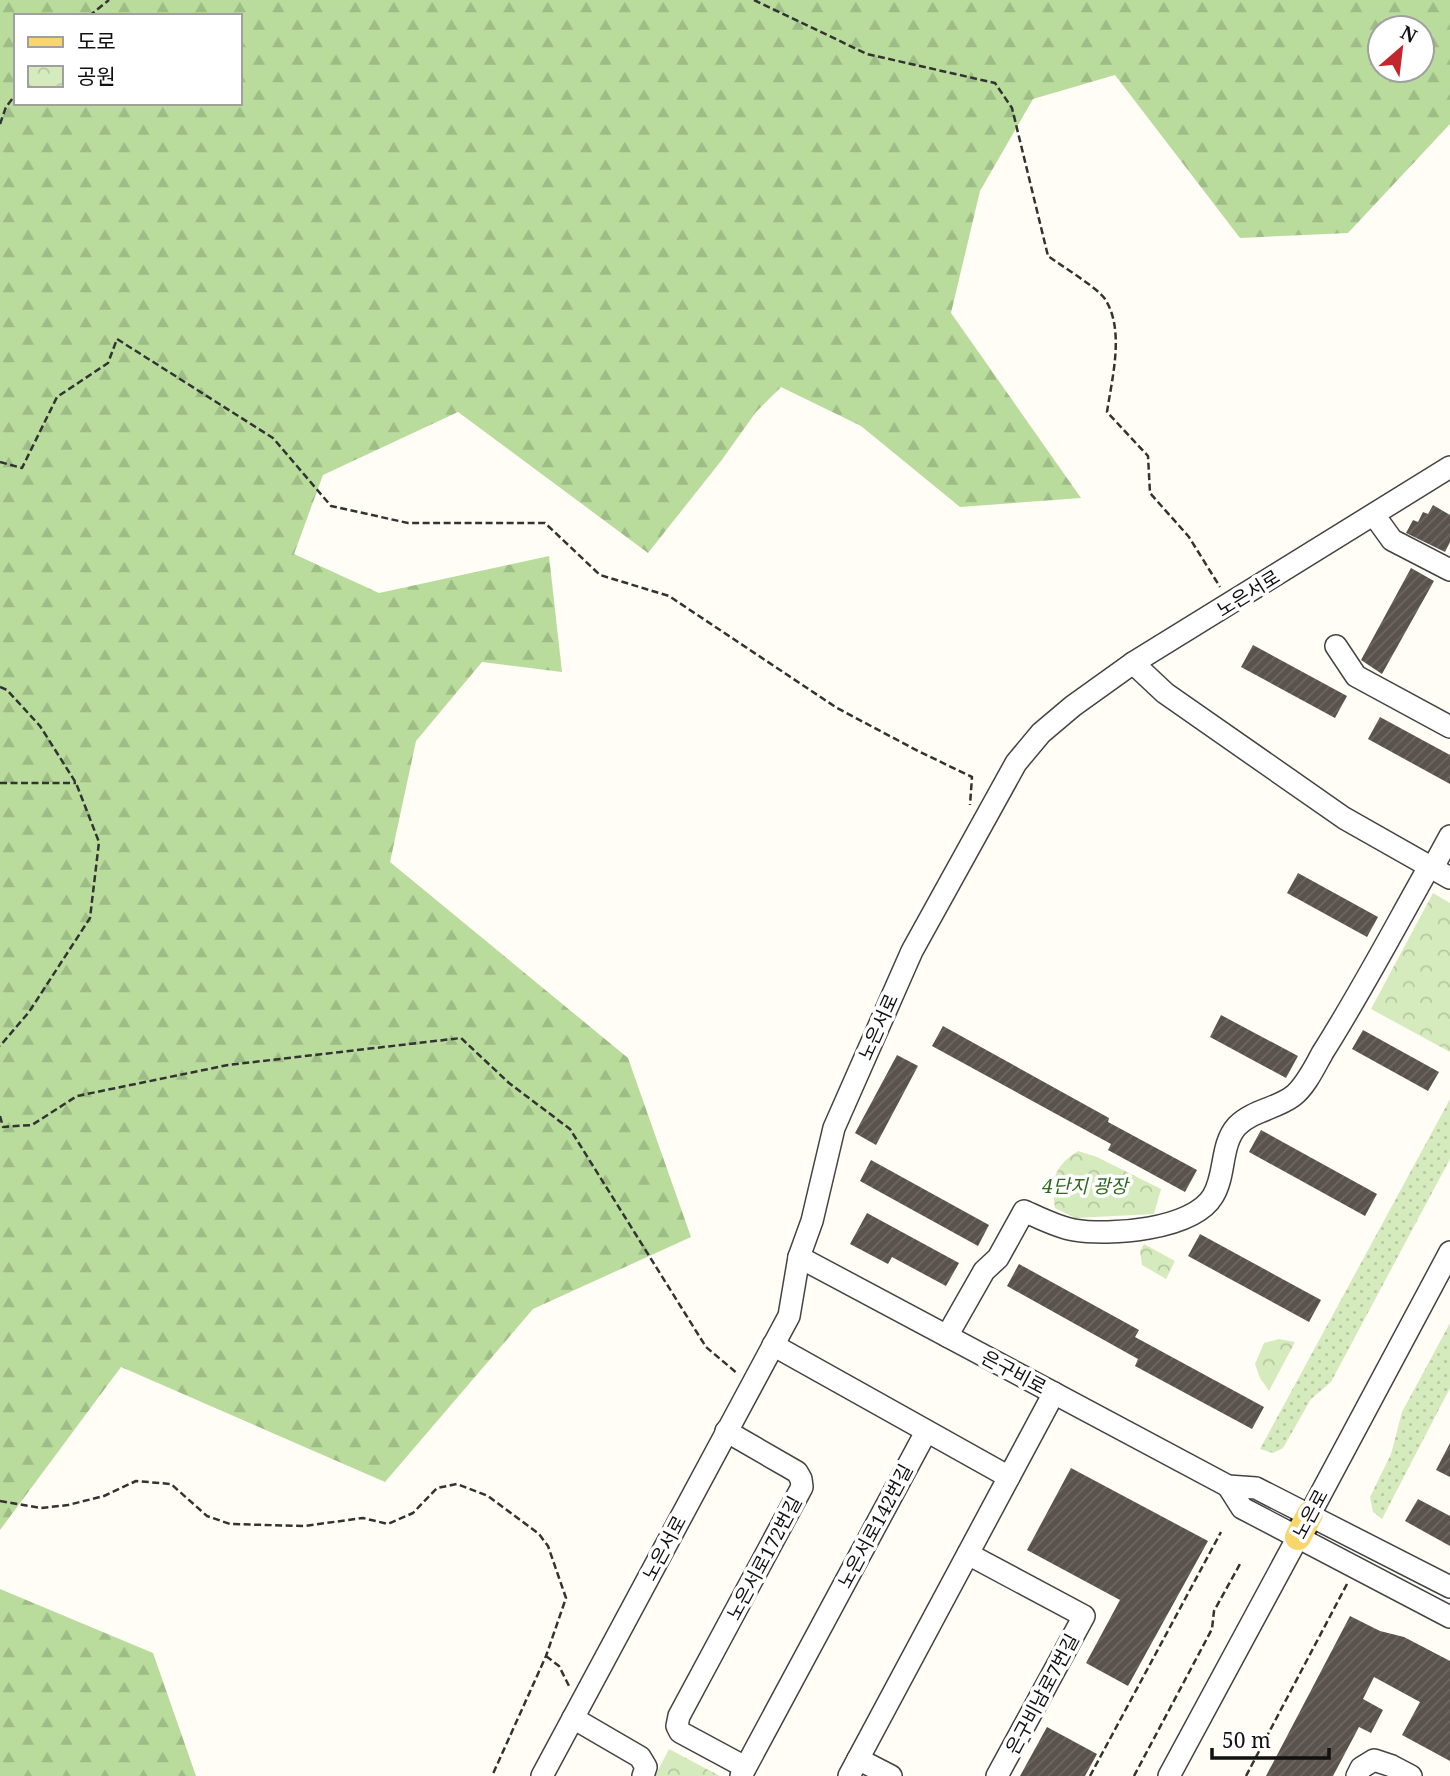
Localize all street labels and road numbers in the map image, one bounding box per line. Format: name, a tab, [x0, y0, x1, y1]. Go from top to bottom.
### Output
street label: 노은서로	[1211, 563, 1285, 623]
street label: 노은서로	[852, 990, 904, 1064]
street label: 은구비로	[977, 1344, 1051, 1400]
street label: 노은서로142번길	[831, 1460, 919, 1592]
street label: 노은로	[1286, 1485, 1334, 1543]
street label: 노은서로172번길	[720, 1492, 808, 1624]
street label: 노은서로	[636, 1511, 692, 1585]
street label: 은구비남로7번길	[999, 1629, 1085, 1759]

